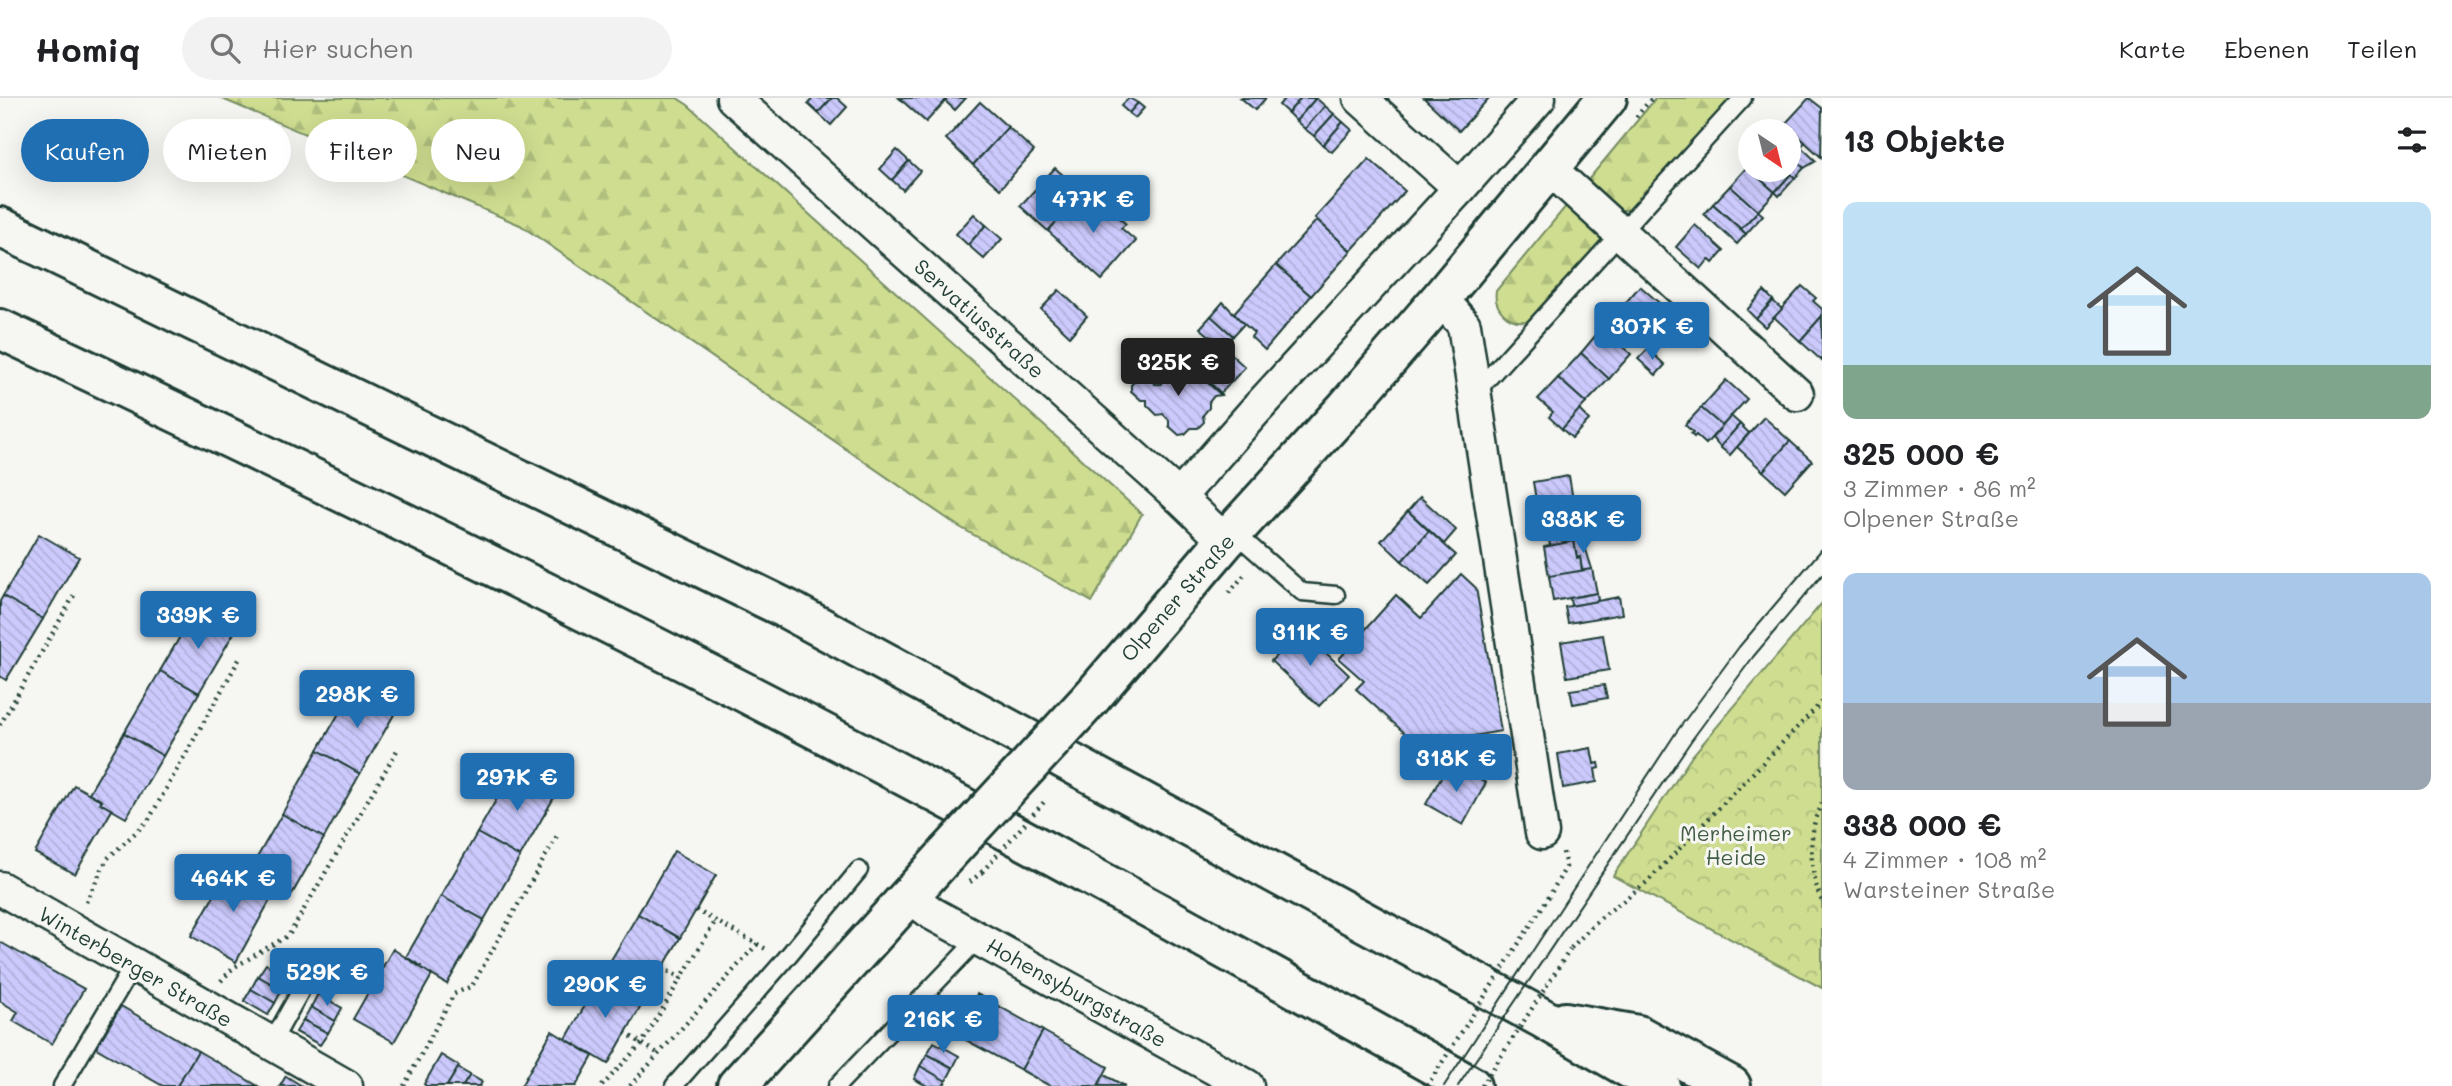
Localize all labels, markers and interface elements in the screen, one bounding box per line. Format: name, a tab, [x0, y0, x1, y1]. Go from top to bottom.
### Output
search box	[182, 17, 672, 80]
text: Homiq	[35, 27, 140, 70]
icon: search	[206, 29, 244, 67]
text: Hier suchen	[262, 31, 414, 65]
text: Karte	[2119, 33, 2186, 64]
text: Ebenen	[2224, 33, 2309, 64]
text: Teilen	[2347, 33, 2417, 64]
chip: Kaufen	[21, 119, 149, 182]
chip: Mieten	[163, 119, 291, 182]
chip: Filter	[305, 119, 417, 182]
chip: Neu	[431, 119, 525, 182]
north arrow	[1738, 119, 1801, 182]
map controls	[1738, 119, 1801, 182]
text: 13 Objekte	[1843, 120, 2005, 160]
icon: filters	[2393, 121, 2431, 159]
pin: 477K €	[1036, 176, 1150, 235]
text: 477K €	[1052, 183, 1134, 213]
icon: home	[2074, 248, 2200, 374]
street label: Servatiusstraße	[909, 252, 1051, 384]
pin: 307K €	[1595, 302, 1709, 362]
text: 307K €	[1610, 310, 1694, 340]
pin: 325K €	[1121, 338, 1235, 398]
text: 325K €	[1137, 346, 1219, 376]
text: 325 000 €	[1843, 433, 1999, 473]
text: 3 Zimmer · 86 m²	[1843, 473, 2036, 503]
pin: 338K €	[1526, 496, 1640, 555]
text: 338K €	[1541, 503, 1625, 533]
text: Olpener Straße	[1843, 503, 2019, 533]
street label: Olpener Straße	[1114, 527, 1240, 667]
pin: 339K €	[141, 592, 255, 651]
text: 339K €	[156, 599, 240, 629]
pin: 311K €	[1253, 608, 1367, 668]
text: 311K €	[1272, 616, 1348, 646]
icon: home	[2074, 619, 2200, 745]
pin: 298K €	[300, 670, 414, 730]
text: 298K €	[315, 678, 399, 708]
pin: 318K €	[1399, 734, 1513, 794]
text: 318K €	[1416, 742, 1496, 772]
pin: 297K €	[460, 754, 574, 813]
text: 297K €	[476, 761, 558, 791]
text: 338 000 €	[1843, 804, 2001, 844]
park label: Merheimer Heide	[1680, 819, 1792, 870]
text: 4 Zimmer · 108 m²	[1843, 844, 2046, 874]
pin: 464K €	[176, 854, 290, 914]
text: 464K €	[190, 862, 276, 892]
text: Warsteiner Straße	[1843, 874, 2055, 904]
street label: Winterberger Straße	[34, 899, 238, 1033]
street label: Hohensyburgstraße	[982, 931, 1172, 1053]
pin: 529K €	[270, 948, 384, 1008]
text: 529K €	[286, 956, 368, 986]
pin: 290K €	[548, 960, 662, 1020]
text: 290K €	[563, 968, 647, 998]
pin: 216K €	[886, 996, 1000, 1055]
text: 216K €	[903, 1003, 983, 1033]

